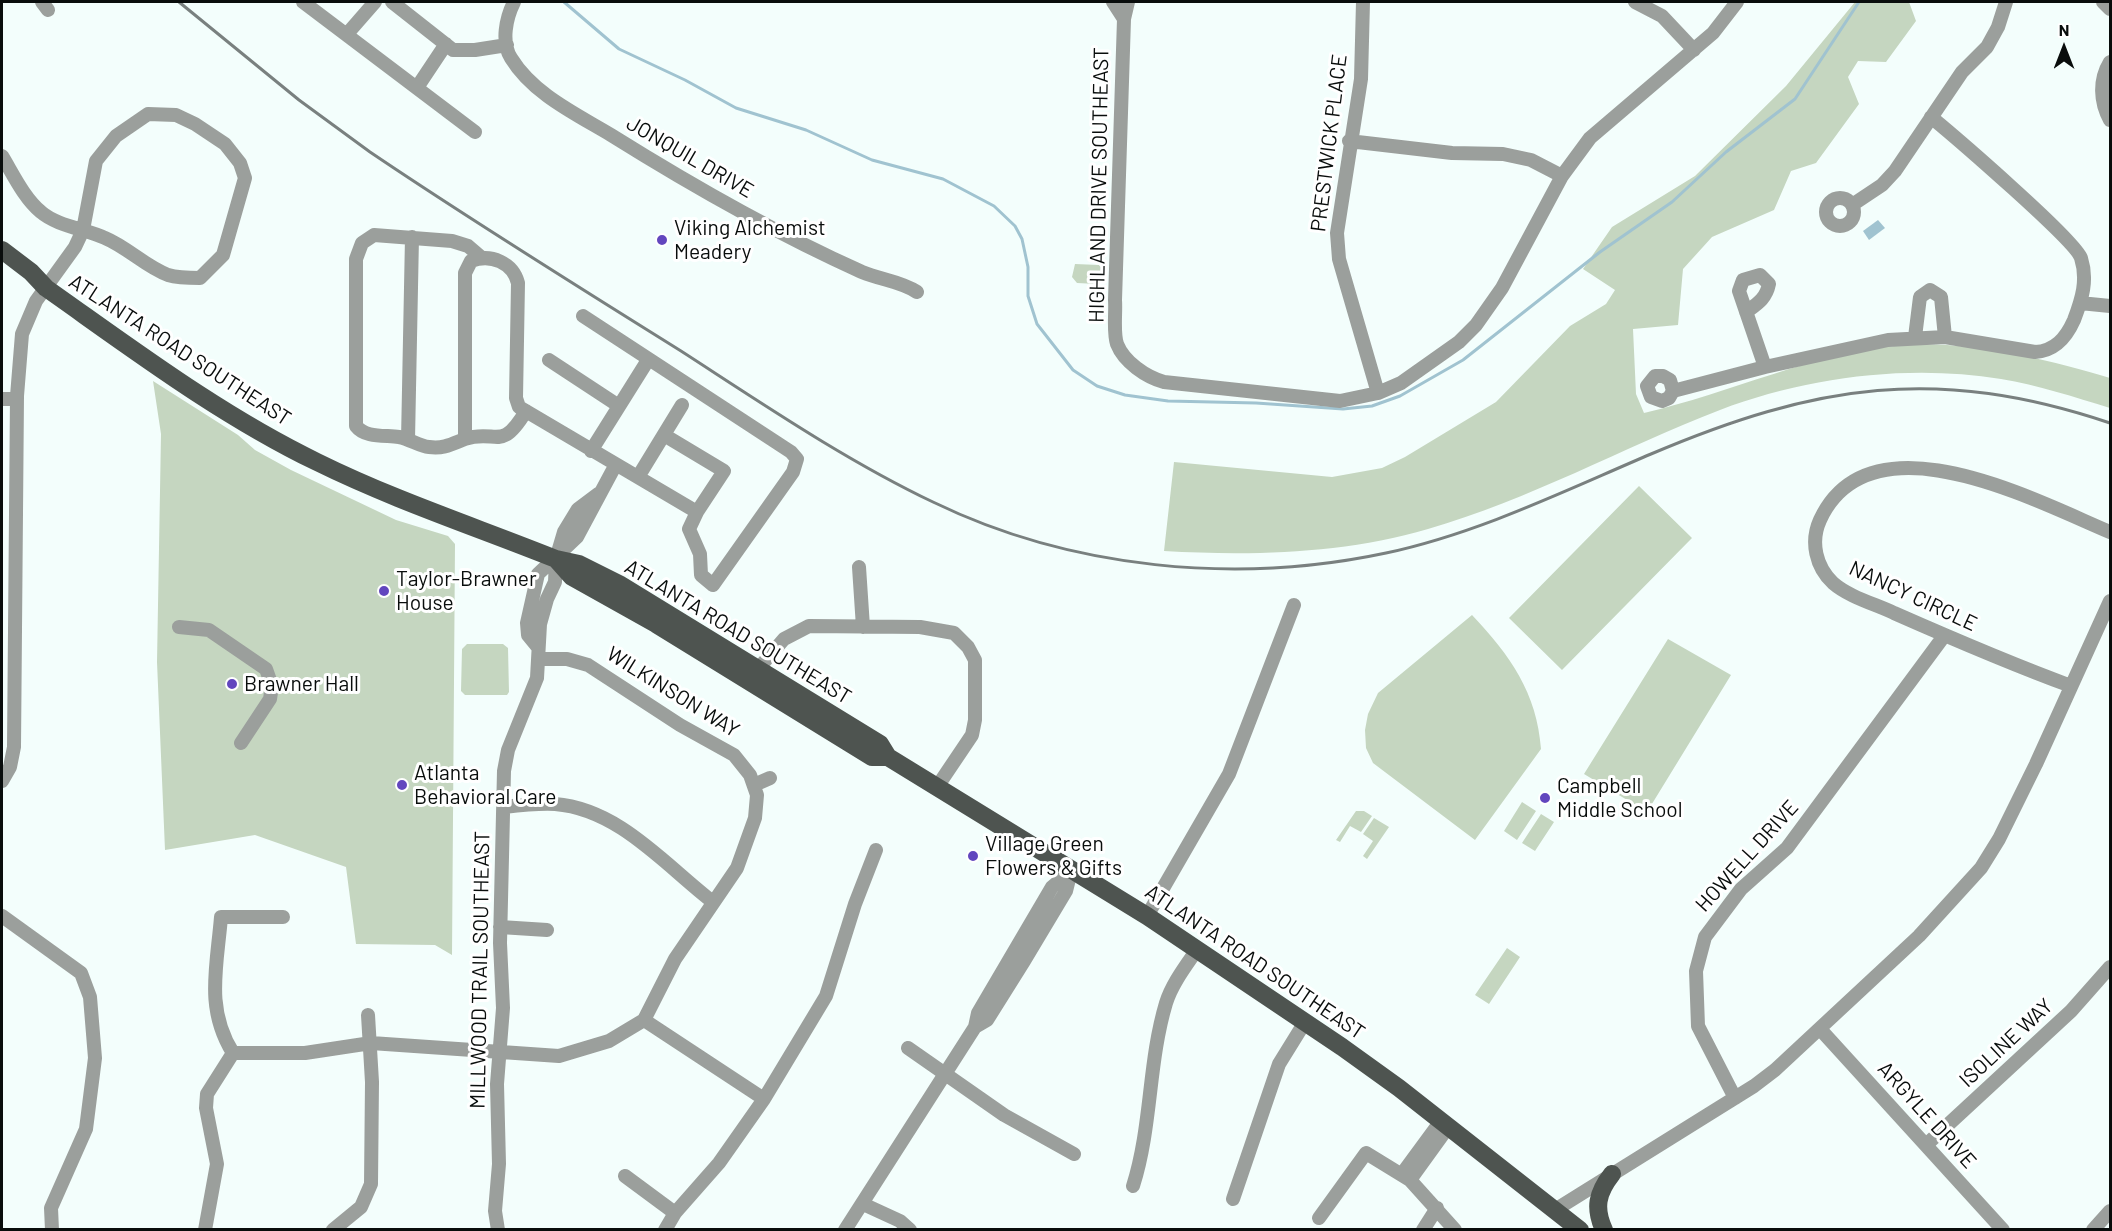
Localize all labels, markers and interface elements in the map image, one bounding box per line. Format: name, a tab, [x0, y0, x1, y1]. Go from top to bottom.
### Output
north arrow	[2034, 18, 2094, 78]
text: N	[2059, 20, 2069, 39]
street label: HIGHLAND DRIVE SOUTHEAST	[1084, 47, 1114, 323]
street label: PRESTWICK PLACE	[1306, 53, 1352, 233]
street label: JONQUIL DRIVE	[622, 110, 758, 204]
place label: Viking Alchemist Meadery	[674, 215, 826, 265]
marker: Viking Alchemist Meadery	[655, 233, 669, 247]
street label: ATLANTA ROAD SOUTHEAST	[64, 269, 296, 431]
street label: ATLANTA ROAD SOUTHEAST	[620, 554, 856, 710]
street label: NANCY CIRCLE	[1845, 555, 1981, 637]
place label: Taylor-Brawner House	[396, 566, 537, 616]
marker: Taylor-Brawner House	[377, 584, 391, 598]
street label: WILKINSON WAY	[602, 641, 744, 743]
place label: Brawner Hall	[244, 671, 359, 697]
marker: Brawner Hall	[225, 677, 239, 691]
place label: Atlanta Behavioral Care	[414, 760, 556, 810]
place label: Campbell Middle School	[1557, 773, 1683, 823]
marker: Atlanta Behavioral Care	[395, 778, 409, 792]
marker: Campbell Middle School	[1538, 791, 1552, 805]
street label: HOWELL DRIVE	[1690, 795, 1804, 917]
street label: MILLWOOD TRAIL SOUTHEAST	[465, 831, 495, 1109]
place label: Village Green Flowers & Gifts	[985, 831, 1122, 881]
marker: Village Green Flowers & Gifts	[966, 849, 980, 863]
street label: ATLANTA ROAD SOUTHEAST	[1140, 879, 1370, 1045]
street label: ISOLINE WAY	[1954, 993, 2058, 1093]
street label: ARGYLE DRIVE	[1872, 1056, 1982, 1174]

